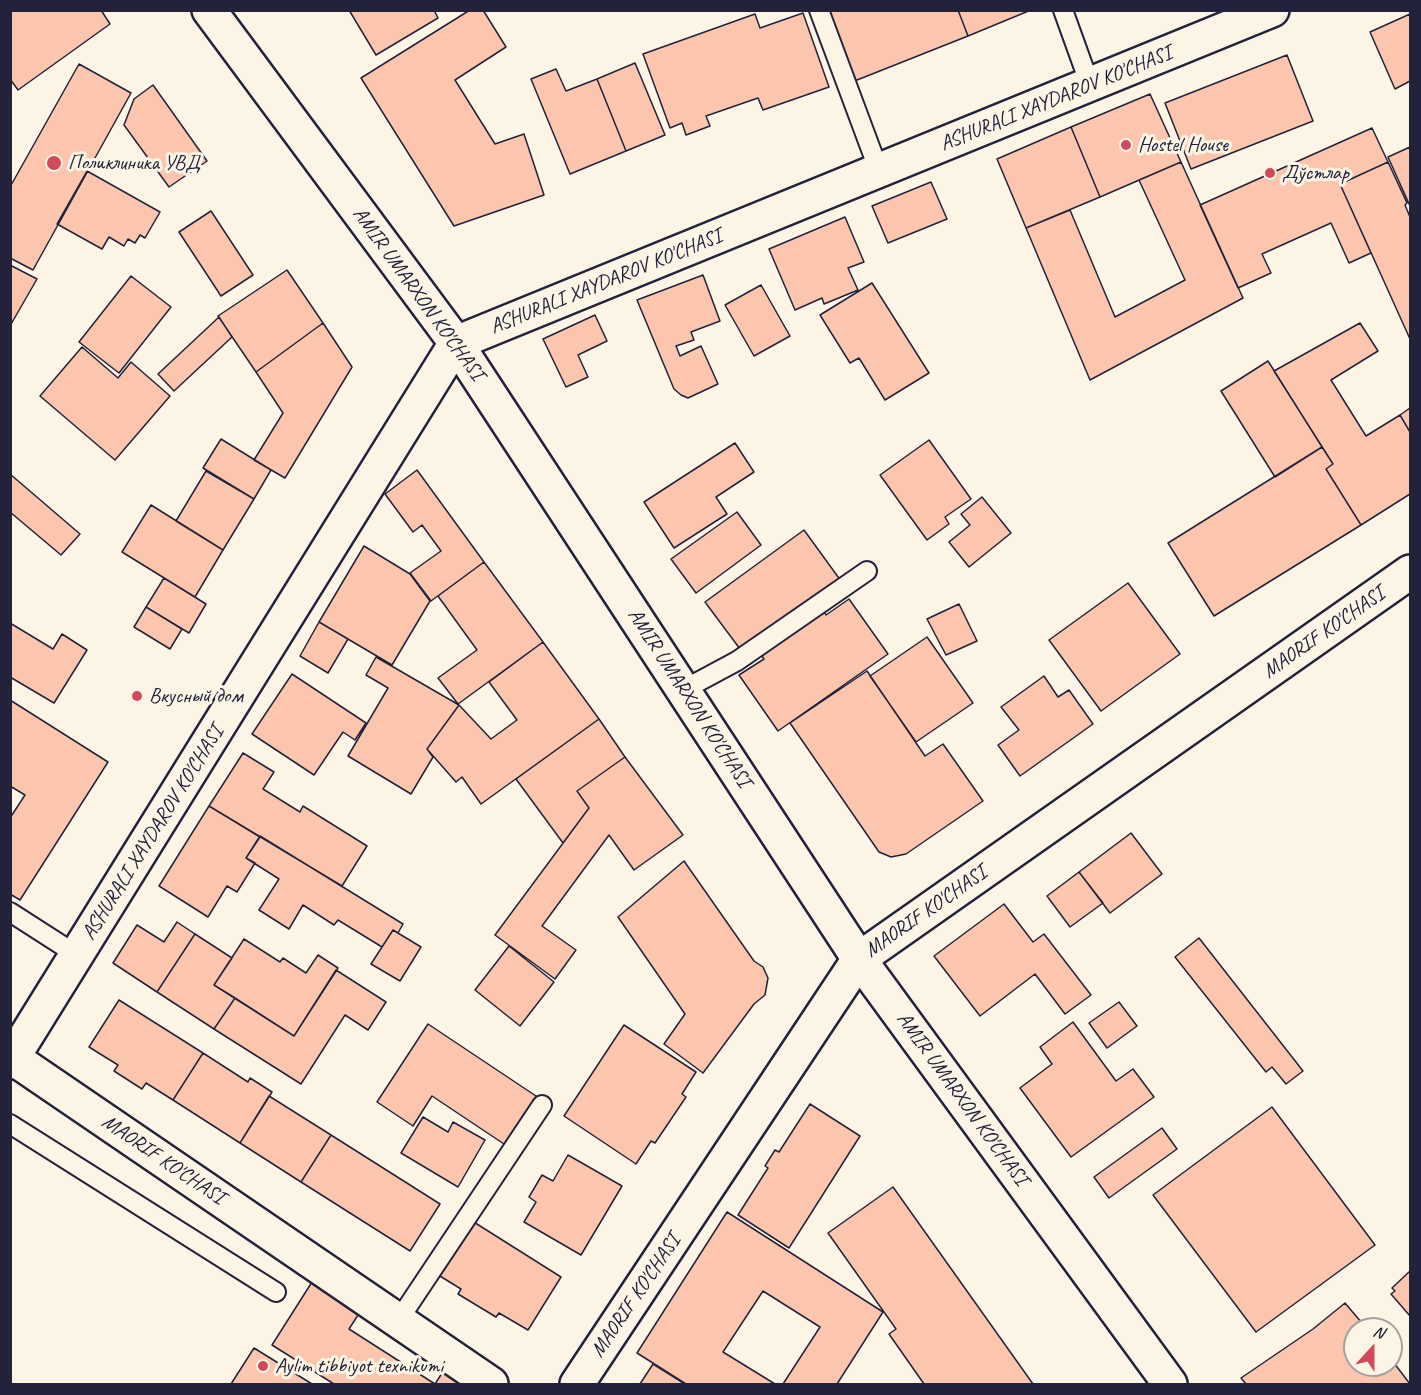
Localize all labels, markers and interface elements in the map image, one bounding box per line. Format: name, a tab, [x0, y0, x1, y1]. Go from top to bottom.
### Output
street label: ASHURALI XAYDAROV KO'CHASI	[936, 41, 1176, 157]
place label: Hostel House	[1138, 132, 1228, 158]
marker: Hostel House	[1119, 138, 1133, 152]
place label: Поликлиника УВД	[68, 150, 200, 176]
marker: Поликлиника УВД	[45, 154, 63, 172]
place label: Дўстлар	[1282, 160, 1349, 186]
marker: Дўстлар	[1263, 166, 1277, 180]
street label: AMIR UMARXON KO'CHASI	[347, 202, 489, 386]
street label: ASHURALI XAYDAROV KO'CHASI	[486, 224, 726, 340]
street label: MAORIF KO'CHASI	[1258, 582, 1390, 684]
street label: AMIR UMARXON KO'CHASI	[622, 604, 756, 792]
place label: Вкусный дом	[149, 683, 243, 709]
marker: Вкусный дом	[130, 689, 144, 703]
street label: ASHURALI XAYDAROV KO'CHASI	[77, 721, 229, 945]
street label: MAORIF KO'CHASI	[860, 861, 992, 963]
street label: AMIR UMARXON KO'CHASI	[891, 1007, 1033, 1191]
street label: MAORIF KO'CHASI	[97, 1110, 229, 1210]
street label: MAORIF KO'CHASI	[586, 1230, 686, 1362]
north arrow	[1343, 1317, 1403, 1377]
text: N	[1371, 1321, 1387, 1343]
place label: Aylim tibbiyot texnikumi	[275, 1353, 443, 1379]
marker: Aylim tibbiyot texnikumi	[256, 1359, 270, 1373]

